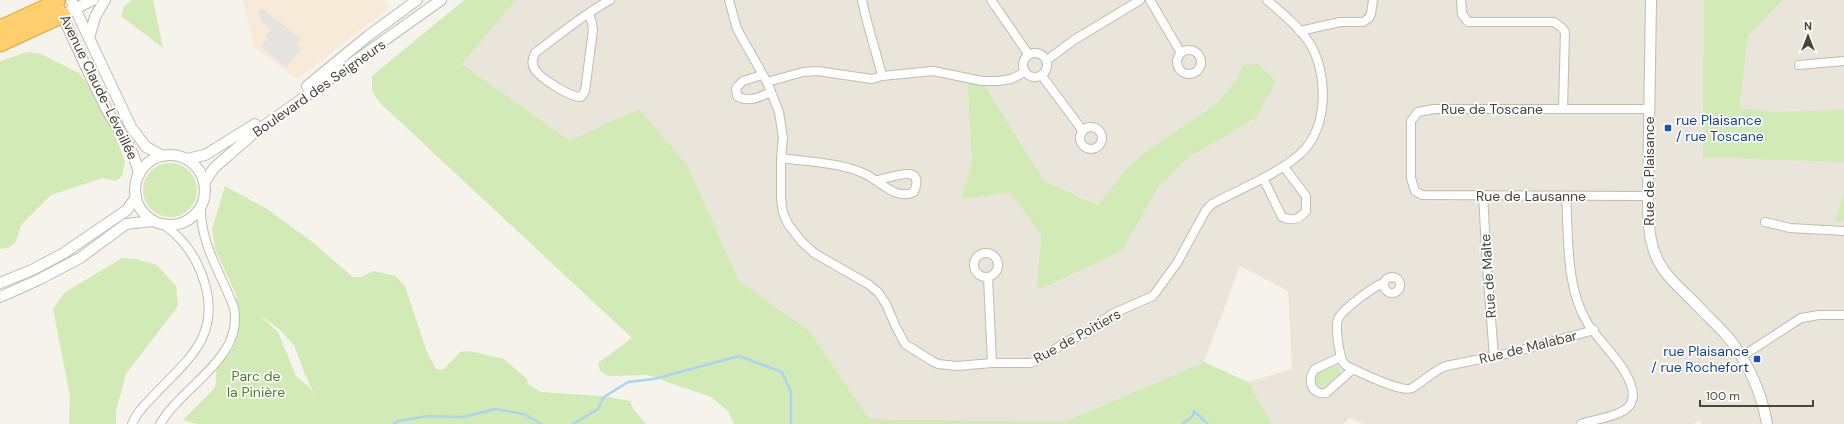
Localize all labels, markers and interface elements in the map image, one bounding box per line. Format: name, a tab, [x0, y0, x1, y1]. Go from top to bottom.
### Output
street label: Avenue Claude-Léveillée	[56, 11, 142, 163]
north arrow	[1788, 16, 1828, 56]
text: N	[1804, 19, 1812, 33]
street label: Boulevard des Seigneurs	[249, 35, 389, 141]
street label: Rue de Toscane	[1441, 100, 1543, 118]
place label: rue Plaisance / rue Toscane	[1676, 111, 1764, 145]
street label: Rue de Plaisance	[1640, 116, 1658, 226]
marker: rue Plaisance / rue Toscane	[1663, 123, 1673, 133]
street label: Rue de Lausanne	[1476, 187, 1586, 205]
street label: Rue de Malte	[1476, 233, 1500, 319]
street label: Rue de Poitiers	[1030, 305, 1124, 367]
street label: Rue de Malabar	[1477, 326, 1579, 368]
place label: rue Plaisance / rue Rochefort	[1651, 342, 1749, 376]
marker: rue Plaisance / rue Rochefort	[1752, 354, 1762, 364]
park label: Parc de la Pinière	[227, 367, 285, 401]
scale bar	[1700, 382, 1813, 408]
text: 100 m	[1706, 388, 1740, 404]

